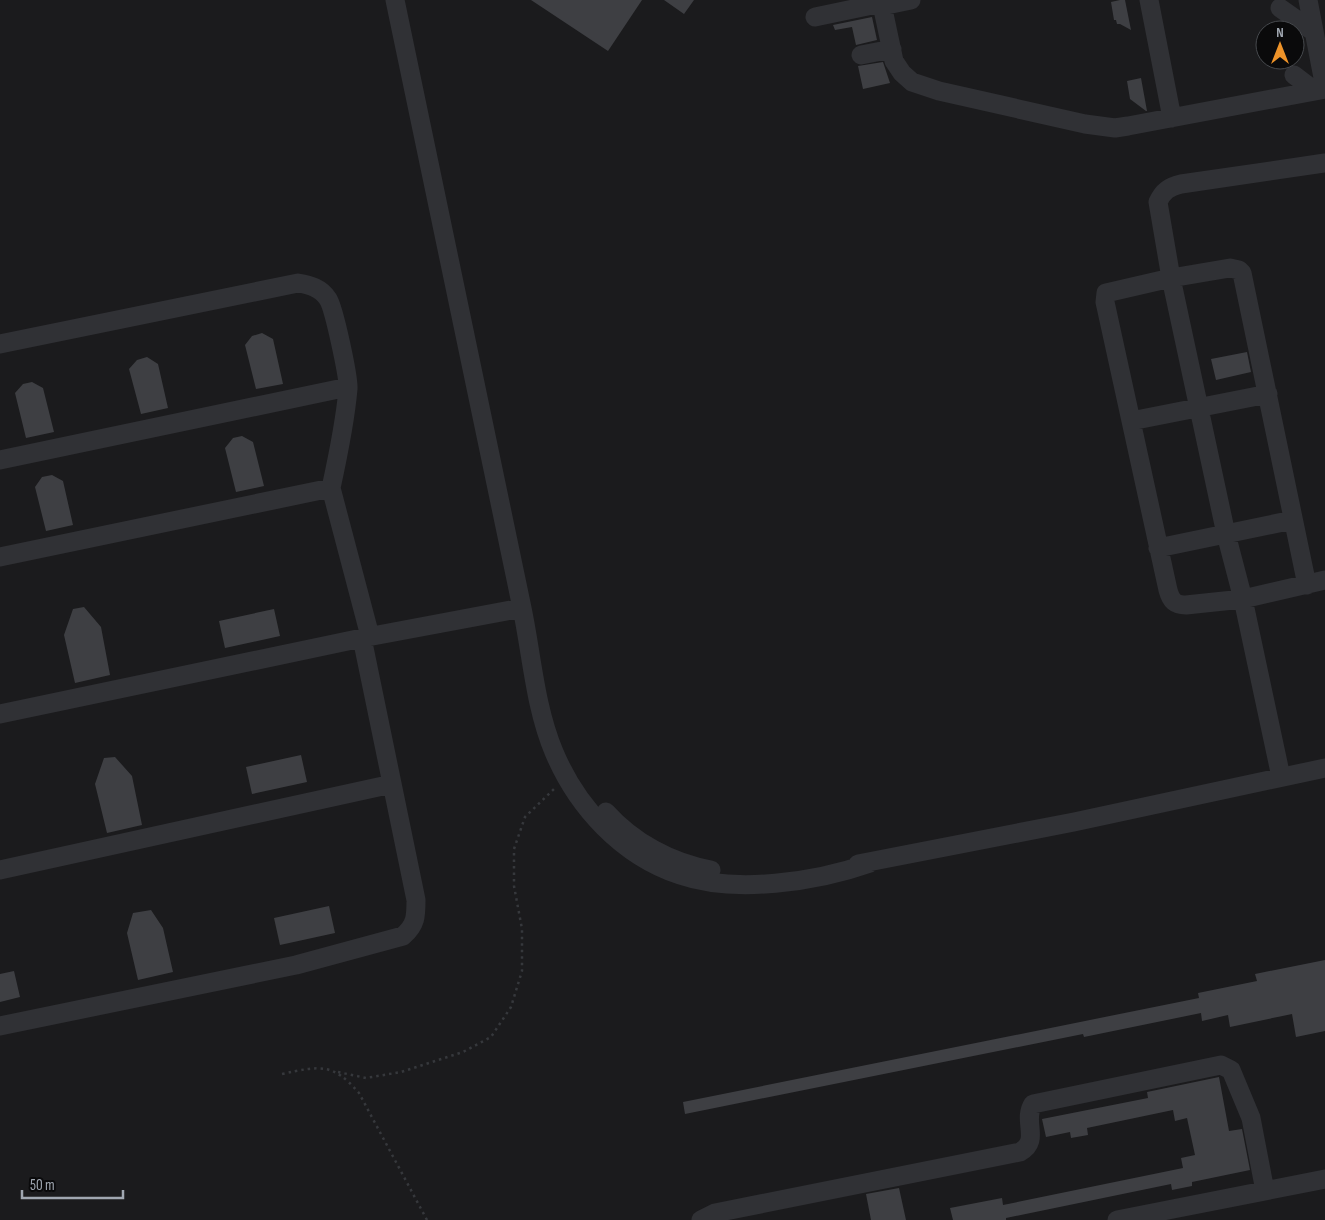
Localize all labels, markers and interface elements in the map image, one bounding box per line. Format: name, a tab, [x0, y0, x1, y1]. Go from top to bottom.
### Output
north arrow	[1255, 20, 1305, 70]
text: N	[1276, 24, 1284, 41]
scale bar	[22, 1168, 124, 1200]
text: 50 m	[30, 1176, 55, 1195]

